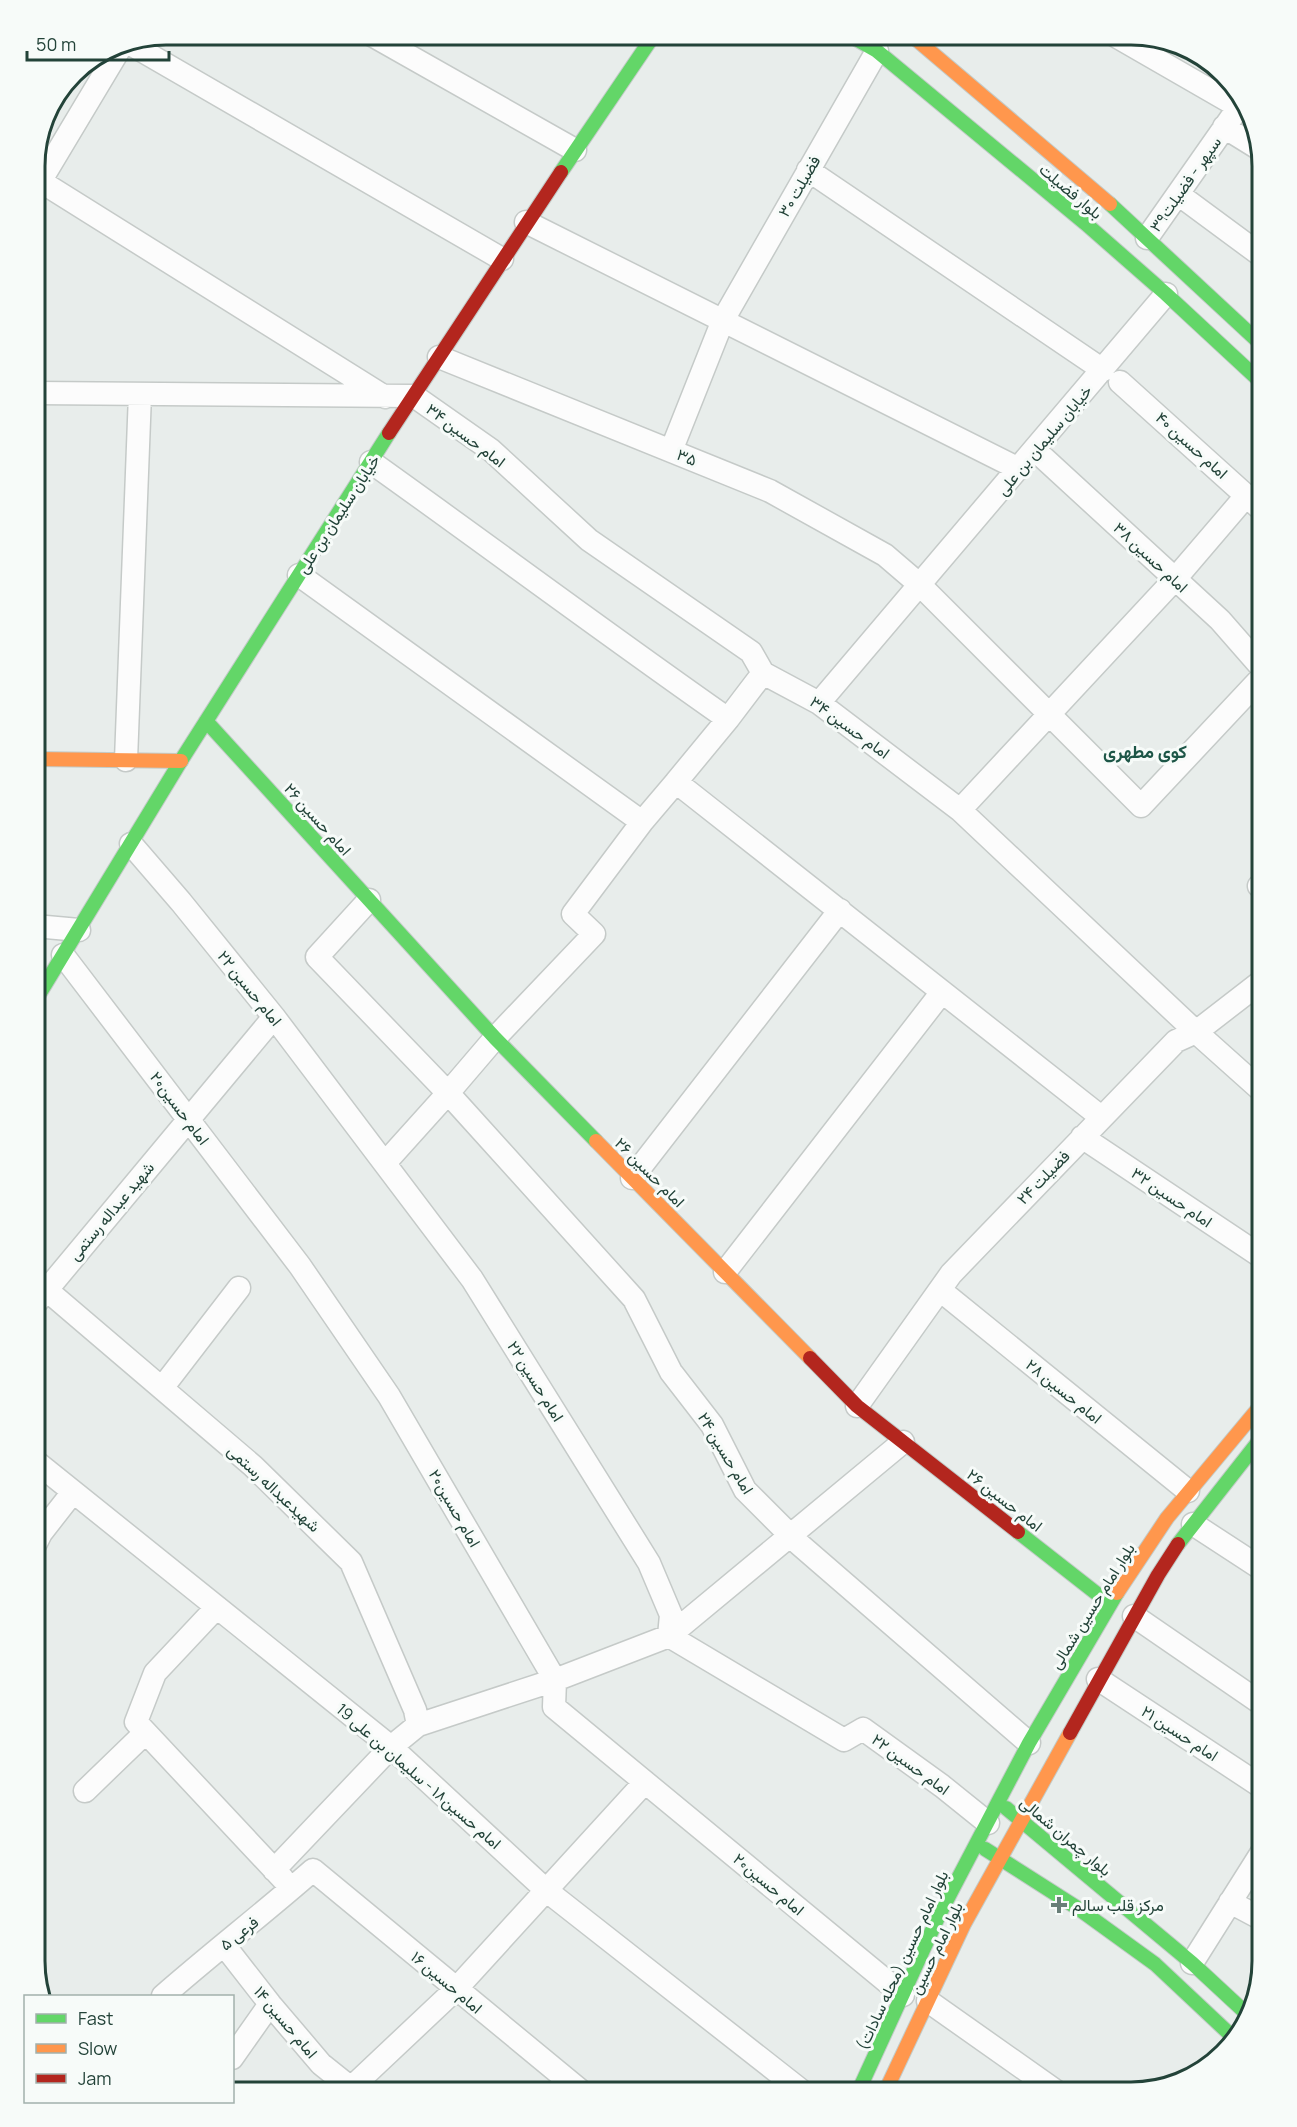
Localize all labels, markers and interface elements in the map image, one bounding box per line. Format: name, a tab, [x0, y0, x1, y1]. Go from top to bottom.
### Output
scale bar	[27, 24, 170, 62]
text: 50 m	[36, 32, 76, 56]
street label: سپهر - فضیلت۳۹	[1144, 132, 1227, 237]
street label: فضیلت ۳۰	[773, 151, 825, 221]
street label: بلوار فضیلت	[1035, 158, 1107, 224]
street label: خیابان سلیمان بن علی	[991, 380, 1097, 500]
street label: امام حسین ۳۴	[422, 398, 510, 472]
street label: امام حسین ۴۰	[1151, 407, 1233, 483]
street label: ۳۵	[674, 443, 700, 471]
street label: خیابان سلیمان بن علی	[291, 450, 385, 578]
street label: امام حسین ۳۸	[1109, 517, 1193, 597]
street label: امام حسین ۳۴	[805, 690, 895, 764]
district label: کوی مطهری	[1103, 739, 1187, 763]
street label: امام حسین ۲۶	[280, 778, 356, 860]
street label: امام حسین ۲۲	[213, 946, 287, 1030]
street label: امام حسین۲۰	[145, 1067, 215, 1149]
street label: امام حسین ۲۶	[610, 1132, 690, 1212]
street label: فضیلت ۲۴	[1012, 1145, 1074, 1209]
street label: شهید عبداله رستمی	[63, 1157, 159, 1265]
street label: امام حسین ۳۲	[1127, 1162, 1217, 1232]
street label: امام حسین ۲۲	[503, 1336, 569, 1426]
street label: امام حسین ۲۸	[1021, 1353, 1107, 1429]
street label: امام حسین ۲۴	[693, 1408, 759, 1498]
street label: شهیدعبداله رستمی	[223, 1439, 325, 1537]
street label: امام حسین ۲۶	[963, 1463, 1047, 1537]
street label: امام حسین۲۰	[424, 1465, 486, 1551]
street label: بلوار امام حسین شمالی	[1044, 1539, 1140, 1673]
street label: امام حسین۱۸ - سلیمان بن علی 19	[332, 1698, 506, 1854]
street label: امام حسین ۲۱	[1137, 1700, 1223, 1766]
street label: امام حسین ۲۲	[868, 1728, 954, 1800]
street label: بلوار چمران شمالی	[1015, 1791, 1116, 1882]
street label: امام حسین۲۰	[729, 1848, 809, 1920]
street label: بلوار امام حسین (محله سادات)	[851, 1867, 953, 2053]
place label: مرکز قلب سالم	[1072, 1894, 1164, 1916]
marker: مرکز قلب سالم	[1050, 1896, 1068, 1914]
street label: بلوار امام حسین	[904, 1898, 968, 1998]
street label: فرعی ۵	[215, 1911, 263, 1955]
street label: امام حسین ۱۶	[407, 1946, 487, 2018]
street label: امام حسین ۱۴	[249, 1981, 323, 2063]
legend	[24, 1995, 234, 2103]
text: Fast	[78, 2006, 113, 2030]
text: Slow	[78, 2036, 118, 2060]
text: Jam	[78, 2066, 112, 2090]

